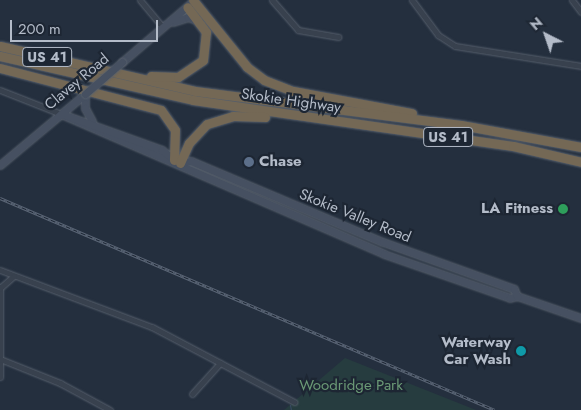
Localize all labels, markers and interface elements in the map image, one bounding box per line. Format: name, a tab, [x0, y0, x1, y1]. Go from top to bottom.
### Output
scale bar	[12, 10, 160, 42]
north arrow	[521, 10, 571, 60]
text: N	[525, 12, 547, 35]
text: 200 m	[18, 18, 61, 40]
road number: US 41	[22, 46, 72, 68]
street label: Clavey Road	[41, 50, 113, 114]
street label: Skokie Highway	[240, 85, 342, 117]
road number: US 41	[423, 125, 473, 148]
place label: Chase	[259, 153, 302, 171]
marker: Chase	[243, 156, 255, 168]
street label: Skokie Valley Road	[296, 185, 414, 247]
place label: LA Fitness	[481, 200, 553, 218]
marker: LA Fitness	[557, 203, 569, 215]
place label: Waterway Car Wash	[441, 333, 511, 368]
marker: Waterway Car Wash	[515, 345, 527, 357]
park label: Woodridge Park	[299, 377, 403, 395]

